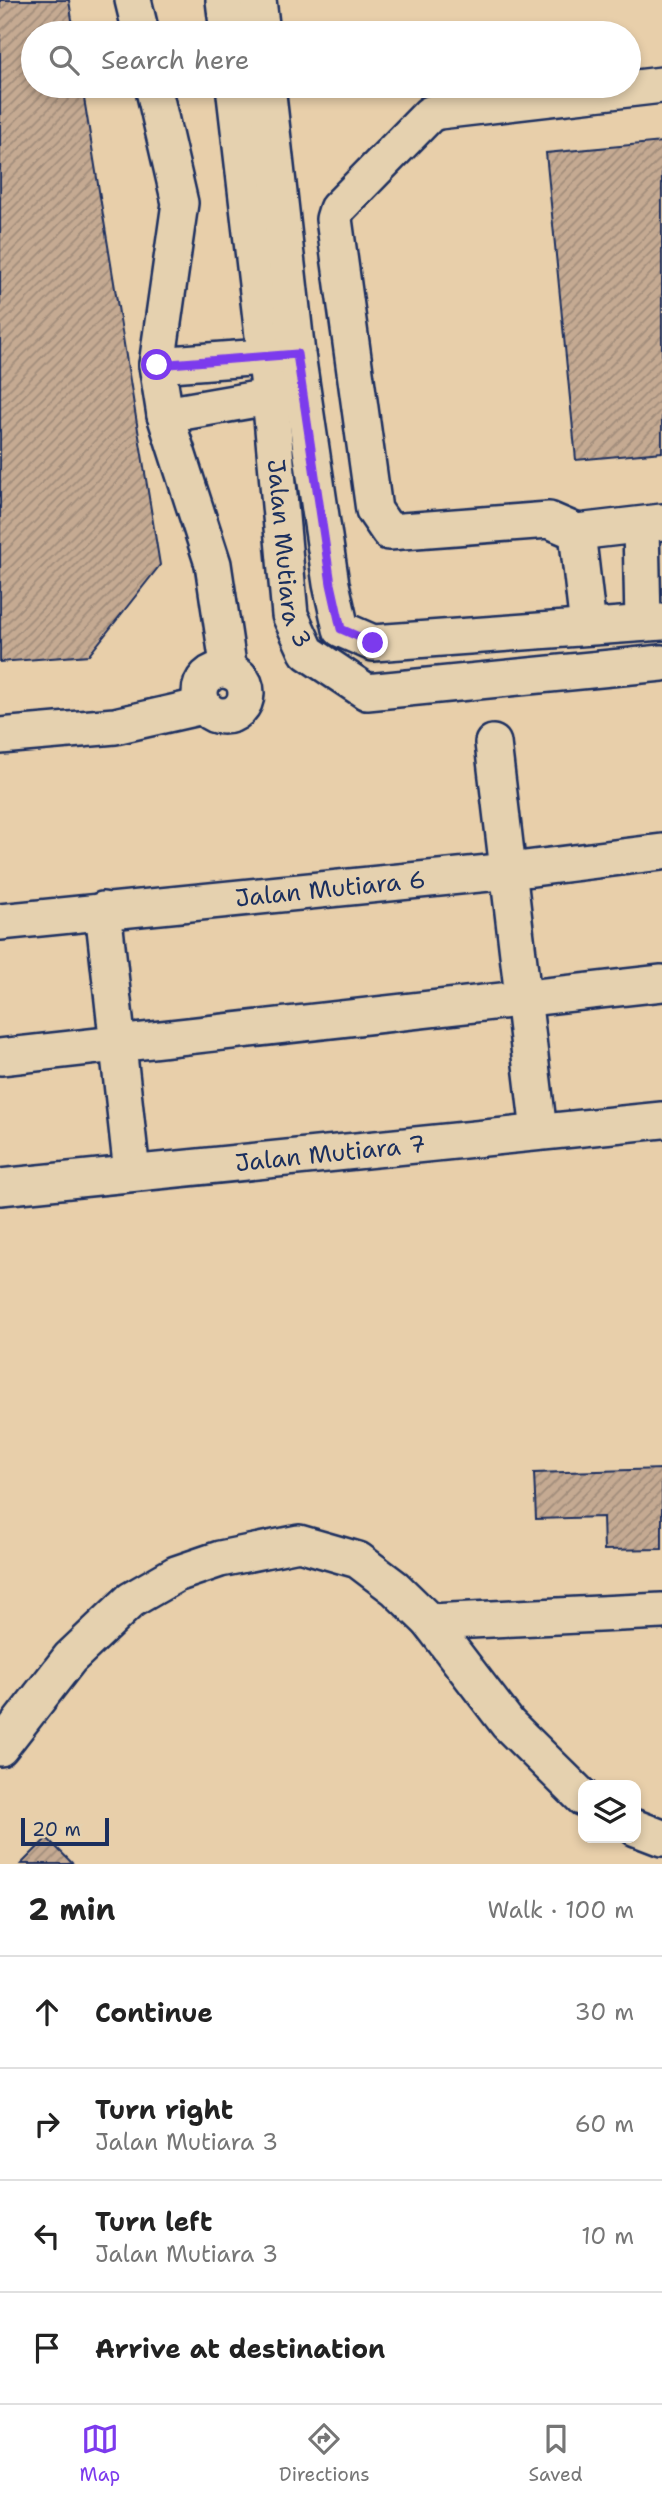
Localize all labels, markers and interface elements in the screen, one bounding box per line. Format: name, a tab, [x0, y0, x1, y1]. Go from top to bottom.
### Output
search box	[21, 21, 641, 98]
icon: search	[45, 41, 83, 79]
text: Search here	[101, 42, 250, 77]
route start	[141, 349, 172, 380]
street label: Jalan Mutiara 3	[260, 458, 319, 653]
route end	[357, 627, 388, 658]
street label: Jalan Mutiara 6	[234, 863, 427, 914]
street label: Jalan Mutiara 7	[234, 1128, 427, 1179]
map controls	[578, 1780, 641, 1843]
button: layers	[578, 1780, 641, 1843]
scale bar	[21, 1815, 108, 1847]
text: 20 m	[32, 1817, 81, 1842]
text: 2 min	[28, 1889, 115, 1930]
text: Walk · 100 m	[488, 1895, 634, 1925]
icon: ahead	[28, 1993, 66, 2031]
text: Continue	[95, 1995, 213, 2030]
text: 30 m	[575, 1997, 634, 2027]
text: Turn right	[95, 2092, 233, 2127]
icon: right	[28, 2105, 66, 2143]
text: 60 m	[575, 2109, 634, 2139]
text: Jalan Mutiara 3	[95, 2127, 278, 2157]
text: Turn left	[95, 2204, 212, 2239]
icon: left	[28, 2217, 66, 2255]
text: 10 m	[581, 2221, 634, 2251]
text: Jalan Mutiara 3	[95, 2239, 278, 2269]
icon: arrive	[28, 2329, 66, 2367]
text: Arrive at destination	[95, 2331, 385, 2366]
tab: Map	[79, 2420, 120, 2487]
tab: Directions	[279, 2420, 370, 2487]
tab: Saved	[529, 2420, 583, 2487]

